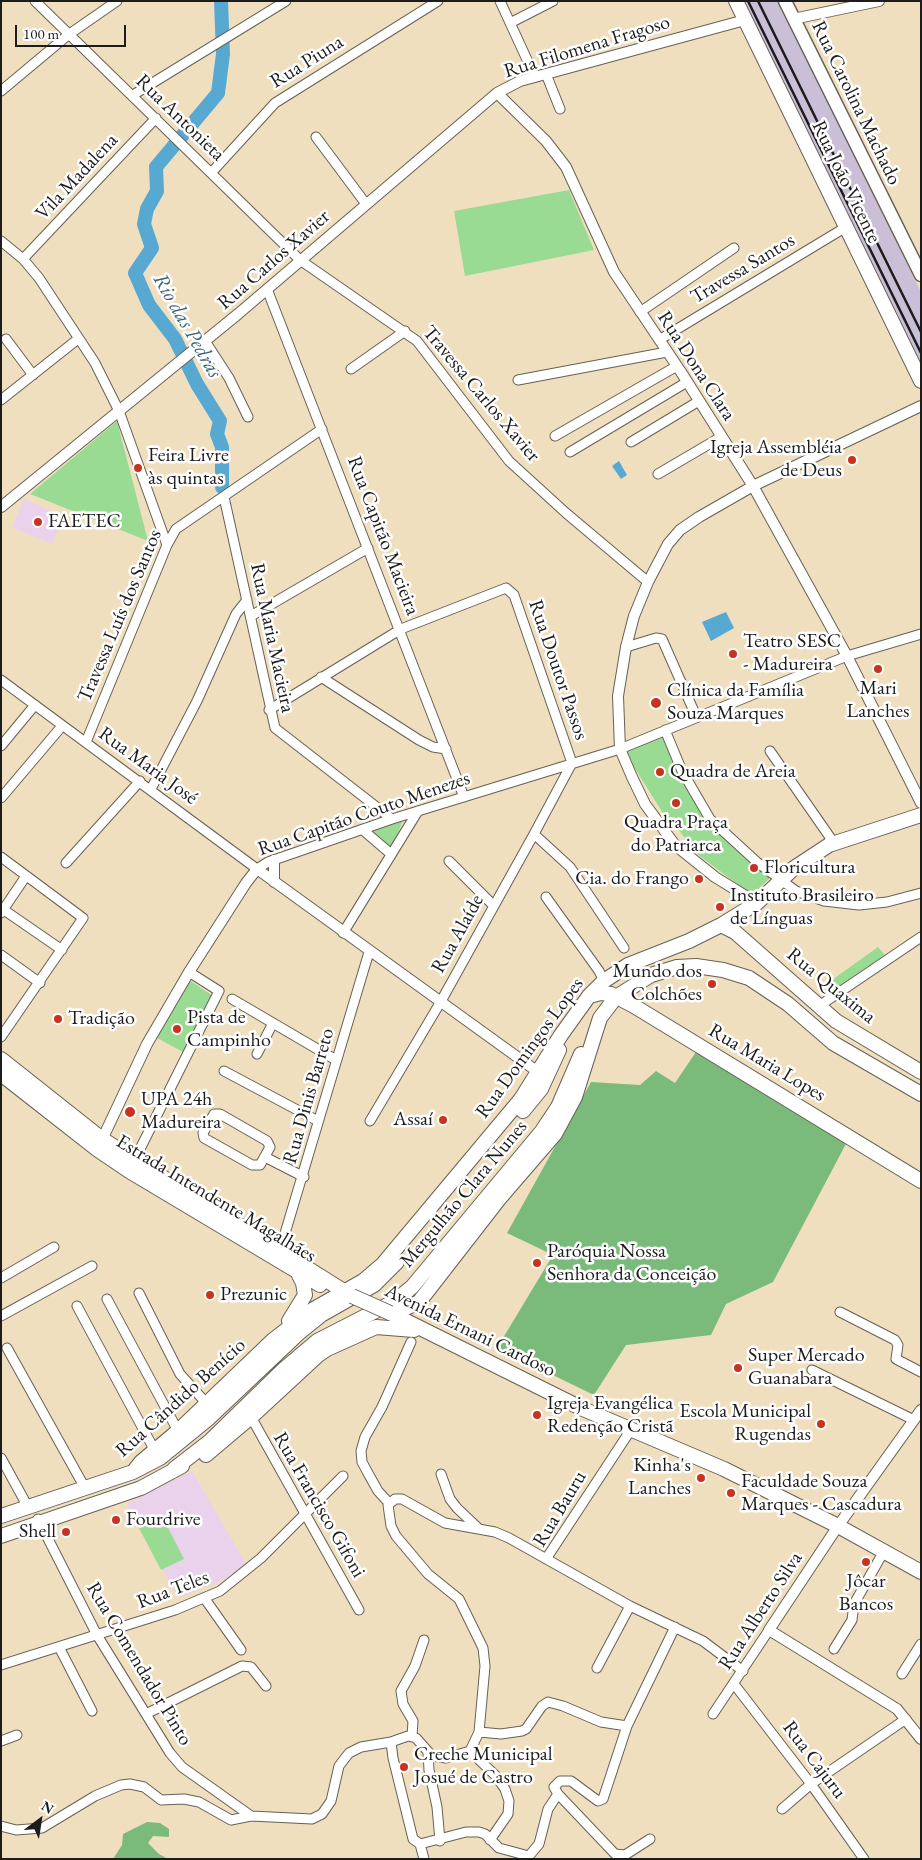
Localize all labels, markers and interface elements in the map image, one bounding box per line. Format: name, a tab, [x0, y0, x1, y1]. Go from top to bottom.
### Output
street label: Rua Filomena Fragoso	[501, 10, 673, 84]
scale bar	[18, 15, 129, 47]
street label: Rua Carolina Machado	[806, 17, 906, 189]
text: 100 m	[23, 24, 59, 43]
street label: Rua Piuna	[266, 30, 348, 94]
street label: Rua Antonieta	[130, 69, 230, 167]
street label: Rua João Vicente	[806, 117, 886, 247]
street label: Vila Madalena	[31, 129, 123, 225]
street label: Rua Carlos Xavier	[213, 205, 335, 315]
street label: Travessa Santos	[687, 229, 799, 309]
water label: Rio das Pedras	[147, 269, 227, 383]
street label: Rua Dona Clara	[652, 307, 740, 425]
street label: Travessa Carlos Xavier	[417, 321, 545, 467]
place label: Igreja Assembléia de Deus	[710, 436, 842, 483]
place label: Feira Livre às quintas	[148, 444, 229, 491]
street label: Rua Capitão Macieira	[342, 453, 424, 619]
marker: Igreja Assembléia de Deus	[846, 454, 858, 466]
marker: Feira Livre às quintas	[132, 462, 144, 474]
place label: FAETEC	[48, 510, 121, 534]
marker: FAETEC	[32, 516, 44, 528]
street label: Travessa Luís dos Santos	[73, 526, 167, 706]
street label: Rua Maria Macieira	[244, 561, 300, 715]
street label: Rua Doutor Passos	[523, 597, 593, 743]
place label: Teatro SESC - Madureira	[743, 630, 841, 677]
marker: Teatro SESC - Madureira	[727, 648, 739, 660]
marker: Mari Lanches	[872, 663, 884, 675]
place label: Mari Lanches	[847, 677, 909, 724]
place label: Clínica da Família Souza Marques	[667, 679, 804, 726]
marker: Clínica da Família Souza Marques	[649, 696, 663, 710]
street label: Rua Maria José	[94, 722, 202, 810]
place label: Quadra de Areia	[670, 760, 796, 784]
street label: Rua Capitão Couto Menezes	[255, 766, 473, 862]
marker: Quadra de Areia	[654, 766, 666, 778]
marker: Quadra Praça do Patriarca	[670, 797, 682, 809]
place label: Quadra Praça do Patriarca	[624, 811, 728, 858]
place label: Floricultura	[764, 856, 855, 880]
marker: Floricultura	[748, 862, 760, 874]
place label: Cia. do Frango	[575, 867, 689, 891]
marker: Cia. do Frango	[693, 873, 705, 885]
place label: Instituto Brasileiro de Línguas	[730, 884, 874, 931]
street label: Rua Alaíde	[427, 890, 489, 978]
marker: Instituto Brasileiro de Línguas	[714, 901, 726, 913]
street label: Rua Quaxima	[782, 943, 880, 1029]
place label: Mundo dos Colchões	[612, 960, 702, 1007]
street label: Rua Domingos Lopes	[471, 973, 589, 1123]
marker: Mundo dos Colchões	[706, 978, 718, 990]
place label: Pista de Campinho	[187, 1006, 271, 1053]
place label: Tradição	[68, 1007, 135, 1031]
marker: Tradição	[52, 1013, 64, 1025]
street label: Rua Maria Lopes	[704, 1019, 830, 1107]
marker: Pista de Campinho	[171, 1023, 183, 1035]
street label: Rua Dinis Barreto	[278, 1026, 340, 1166]
place label: UPA 24h Madureira	[141, 1088, 221, 1135]
marker: UPA 24h Madureira	[123, 1105, 137, 1119]
place label: Assaí	[393, 1108, 433, 1132]
marker: Assaí	[437, 1114, 449, 1126]
street label: Mergulhão Clara Nunes	[395, 1115, 533, 1273]
street label: Estrada Intendente Magalhães	[112, 1130, 320, 1268]
place label: Paróquia Nossa Senhora da Conceição	[547, 1240, 716, 1287]
marker: Paróquia Nossa Senhora da Conceição	[531, 1257, 543, 1269]
street label: Avenida Ernani Cardoso	[381, 1279, 559, 1383]
place label: Prezunic	[220, 1283, 287, 1307]
marker: Prezunic	[204, 1289, 216, 1301]
street label: Rua Cândido Benício	[111, 1333, 251, 1463]
place label: Super Mercado Guanabara	[748, 1344, 865, 1391]
marker: Super Mercado Guanabara	[732, 1362, 744, 1374]
place label: Igreja Evangélica Redenção Cristã	[547, 1392, 674, 1439]
place label: Escola Municipal Rugendas	[679, 1400, 811, 1447]
marker: Igreja Evangélica Redenção Cristã	[531, 1409, 543, 1421]
marker: Escola Municipal Rugendas	[815, 1418, 827, 1430]
street label: Rua Francisco Gifoni	[268, 1428, 370, 1582]
place label: Kinha's Lanches	[628, 1454, 691, 1501]
street label: Rua Bauru	[528, 1467, 592, 1551]
place label: Faculdade Souza Marques - Cascadura	[741, 1470, 902, 1517]
marker: Kinha's Lanches	[695, 1472, 707, 1484]
marker: Faculdade Souza Marques - Cascadura	[725, 1487, 737, 1499]
place label: Fourdrive	[126, 1508, 201, 1532]
marker: Fourdrive	[110, 1514, 122, 1526]
place label: Shell	[19, 1520, 56, 1544]
marker: Shell	[60, 1526, 72, 1538]
street label: Rua Alberto Silva	[714, 1548, 808, 1674]
marker: Jôcar Bancos	[860, 1556, 872, 1568]
street label: Rua Teles	[134, 1565, 212, 1615]
place label: Jôcar Bancos	[839, 1570, 893, 1617]
street label: Rua Comendador Pinto	[81, 1578, 197, 1750]
street label: Rua Cajuru	[777, 1716, 851, 1804]
place label: Creche Municipal Josué de Castro	[414, 1743, 553, 1790]
marker: Creche Municipal Josué de Castro	[398, 1761, 410, 1773]
north arrow	[15, 1795, 65, 1845]
text: N	[38, 1797, 57, 1818]

